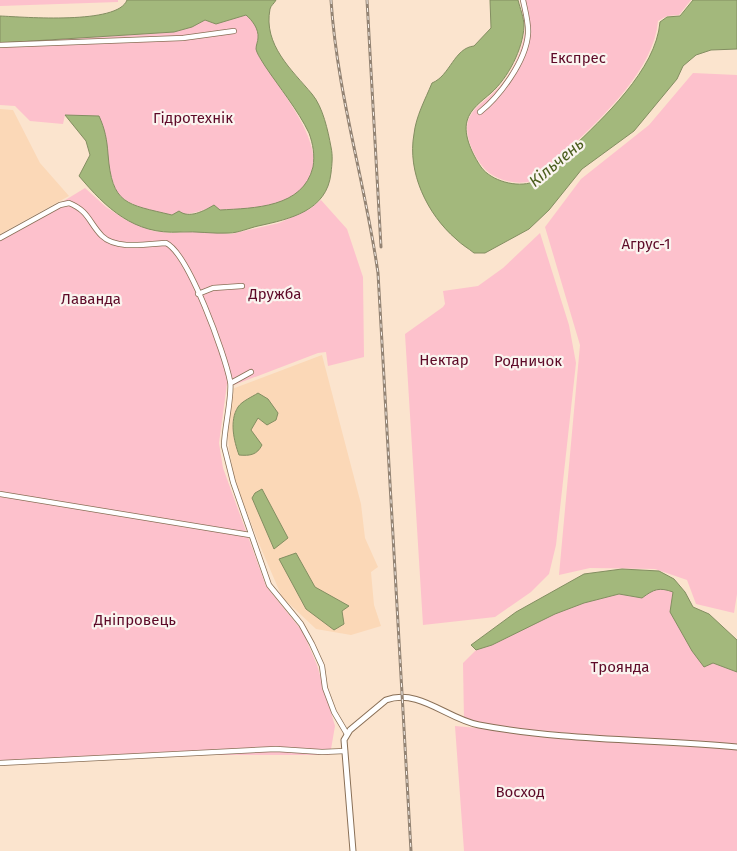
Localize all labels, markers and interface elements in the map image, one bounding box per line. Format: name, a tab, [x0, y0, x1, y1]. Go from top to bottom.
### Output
park label: Експрес	[550, 49, 606, 67]
park label: Гідротехнік	[153, 109, 233, 127]
water label: Кільчень	[525, 134, 588, 191]
park label: Агрус-1	[621, 235, 671, 253]
park label: Дружба	[248, 285, 301, 303]
park label: Лаванда	[61, 290, 121, 308]
park label: Нектар	[419, 351, 469, 369]
park label: Родничок	[494, 352, 562, 370]
park label: Дніпровець	[93, 611, 176, 629]
park label: Троянда	[591, 658, 649, 676]
park label: Восход	[495, 783, 545, 801]

